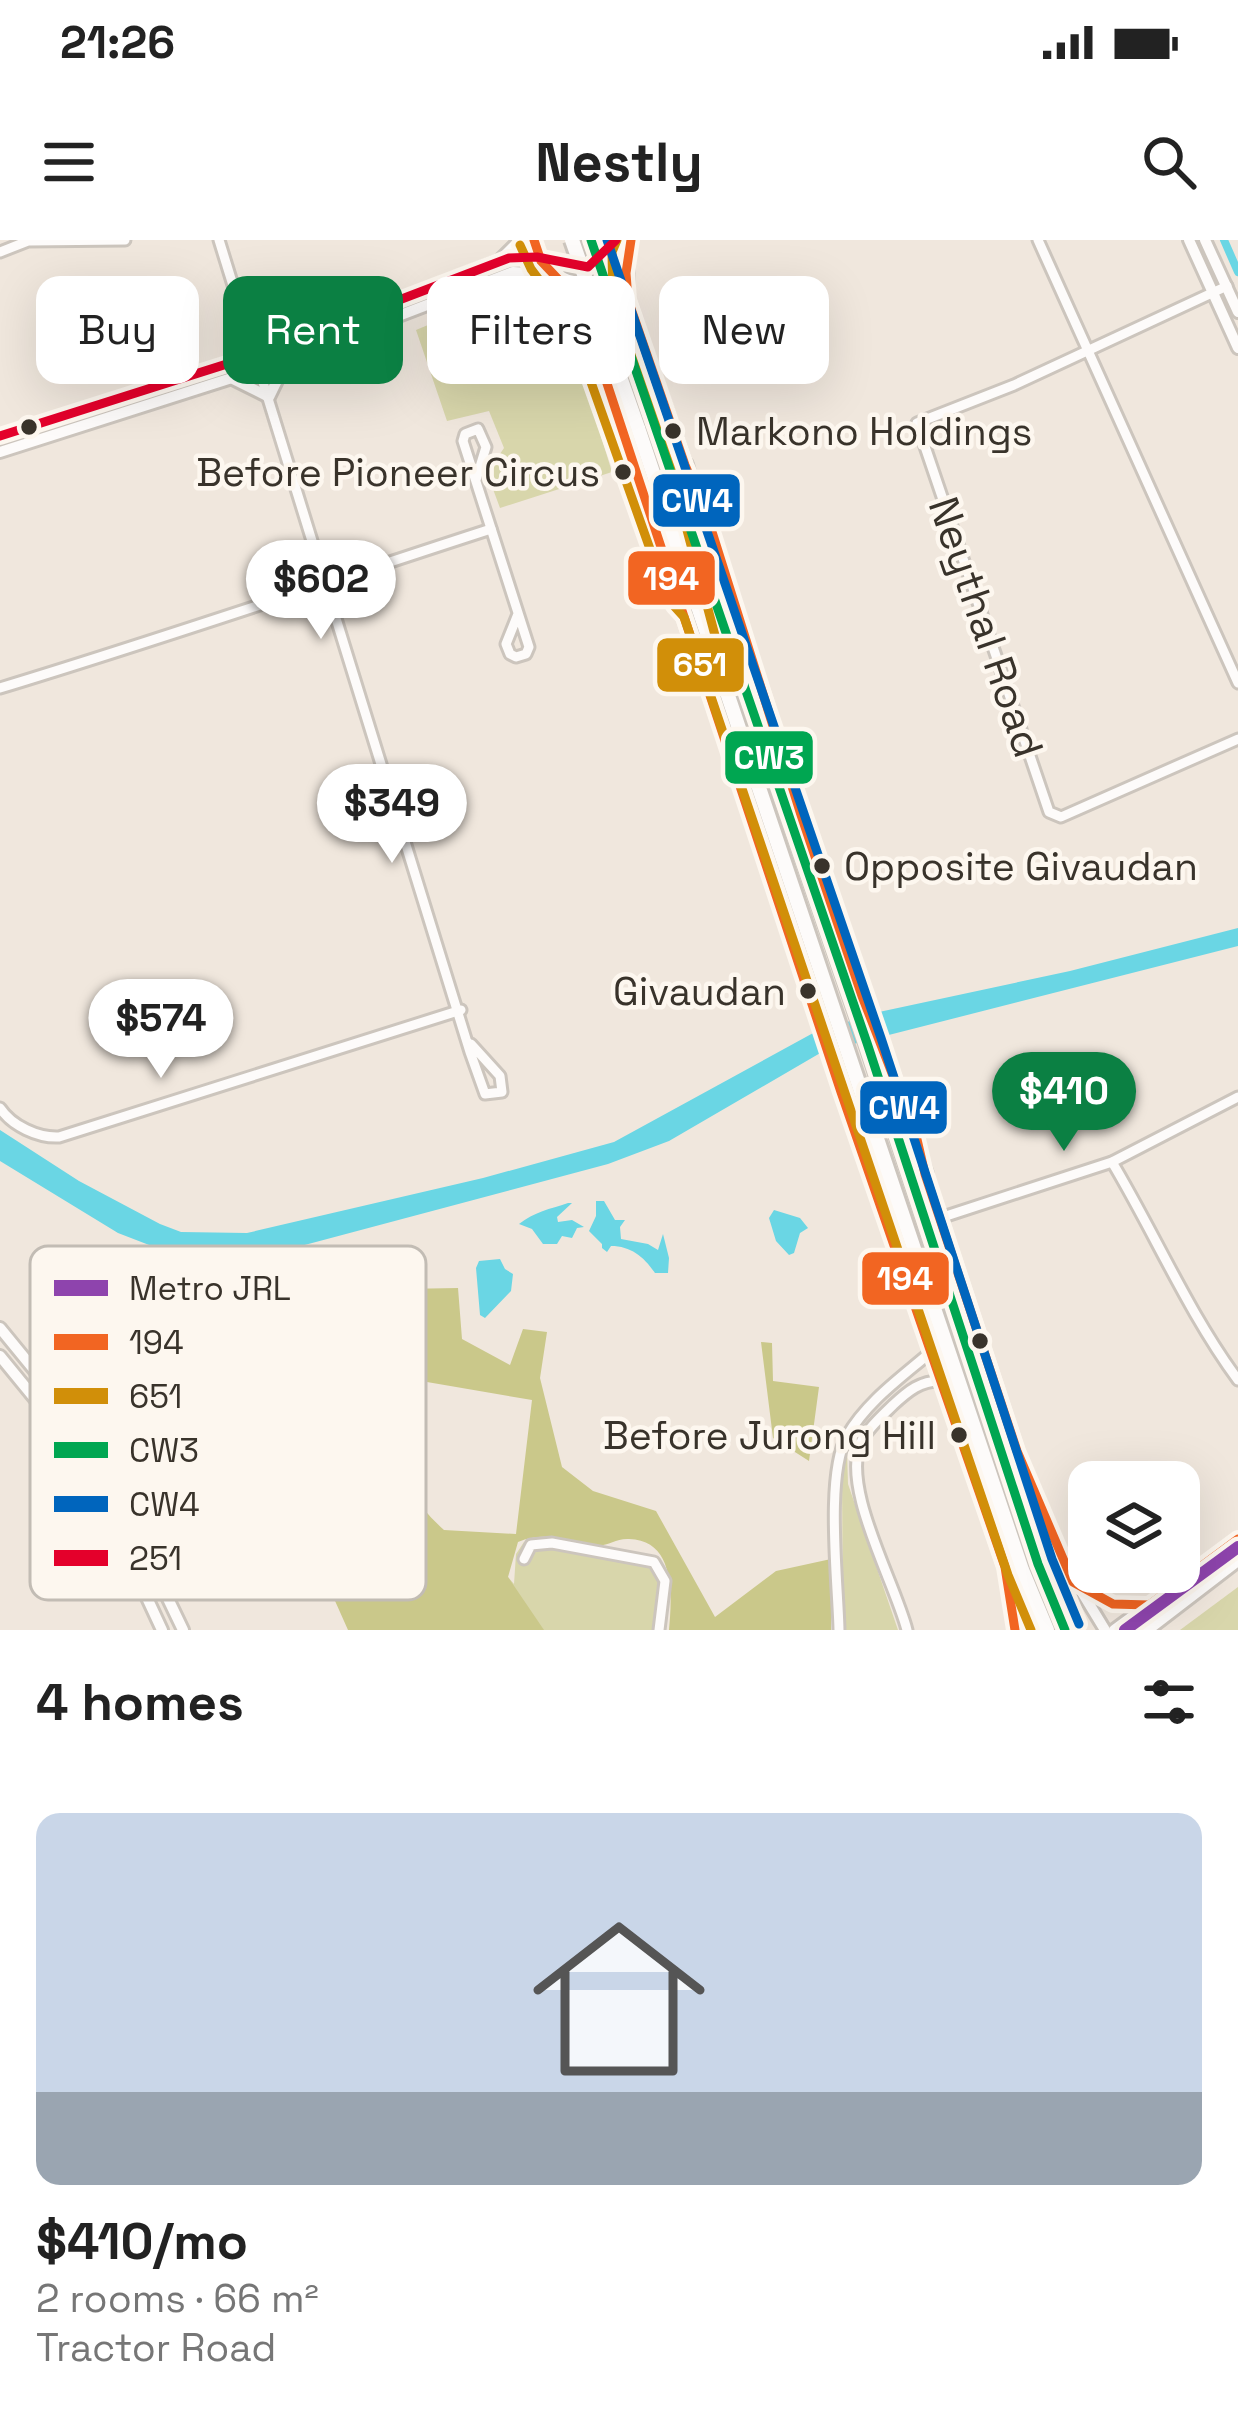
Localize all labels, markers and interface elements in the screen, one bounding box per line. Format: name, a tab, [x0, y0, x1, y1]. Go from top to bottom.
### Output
text: 21:26	[60, 14, 175, 71]
text: Nestly	[535, 128, 703, 197]
icon: menu	[36, 129, 102, 195]
icon: search	[1136, 129, 1202, 195]
chip: Buy	[36, 276, 199, 384]
chip: Rent	[223, 276, 403, 384]
chip: Filters	[427, 276, 635, 384]
chip: New	[659, 276, 829, 384]
place label: Markono Holdings	[696, 407, 1032, 456]
unlabelled marker	[18, 416, 40, 438]
marker: Markono Holdings	[662, 420, 684, 442]
place label: Before Pioneer Circus	[196, 448, 600, 497]
marker: Before Pioneer Circus	[612, 461, 634, 483]
line badge: CW4	[651, 472, 742, 529]
text: CW4	[661, 480, 733, 522]
street label: Neythal Road	[917, 490, 1055, 764]
pin: $602	[250, 540, 392, 642]
line badge: 194	[626, 549, 717, 607]
text: $602	[273, 554, 369, 603]
text: 194	[643, 558, 699, 600]
line badge: 651	[655, 636, 746, 694]
text: 651	[673, 644, 727, 686]
line badge: CW3	[723, 729, 815, 786]
text: CW3	[734, 737, 804, 779]
pin: $349	[321, 764, 463, 866]
text: $349	[344, 778, 440, 827]
place label: Opposite Givaudan	[844, 842, 1198, 891]
marker: Opposite Givaudan	[811, 855, 833, 877]
place label: Givaudan	[613, 967, 786, 1016]
pin: $574	[90, 979, 232, 1081]
marker: Givaudan	[797, 980, 819, 1002]
text: $574	[115, 993, 207, 1042]
pin: $410	[993, 1052, 1135, 1154]
text: $410	[1019, 1066, 1109, 1115]
line badge: CW4	[858, 1079, 949, 1136]
text: CW4	[868, 1087, 940, 1129]
legend	[30, 1246, 426, 1600]
line badge: 194	[860, 1250, 951, 1307]
text: 194	[877, 1258, 933, 1300]
text: Metro JRL	[129, 1268, 291, 1310]
text: 194	[129, 1322, 184, 1364]
unlabelled marker	[969, 1330, 991, 1352]
text: 651	[129, 1376, 182, 1418]
place label: Before Jurong Hill	[603, 1411, 936, 1460]
marker: Before Jurong Hill	[948, 1424, 970, 1446]
text: CW3	[129, 1430, 199, 1472]
map controls	[1068, 1461, 1200, 1593]
button: layers	[1068, 1461, 1200, 1593]
text: CW4	[129, 1484, 200, 1526]
text: 251	[129, 1538, 182, 1580]
icon: filters	[1136, 1669, 1202, 1735]
text: 4 homes	[36, 1670, 244, 1735]
icon: home	[511, 1891, 727, 2107]
text: $410/mo	[36, 2209, 248, 2274]
text: 2 rooms · 66 m²	[36, 2274, 319, 2323]
text: Tractor Road	[36, 2323, 276, 2372]

